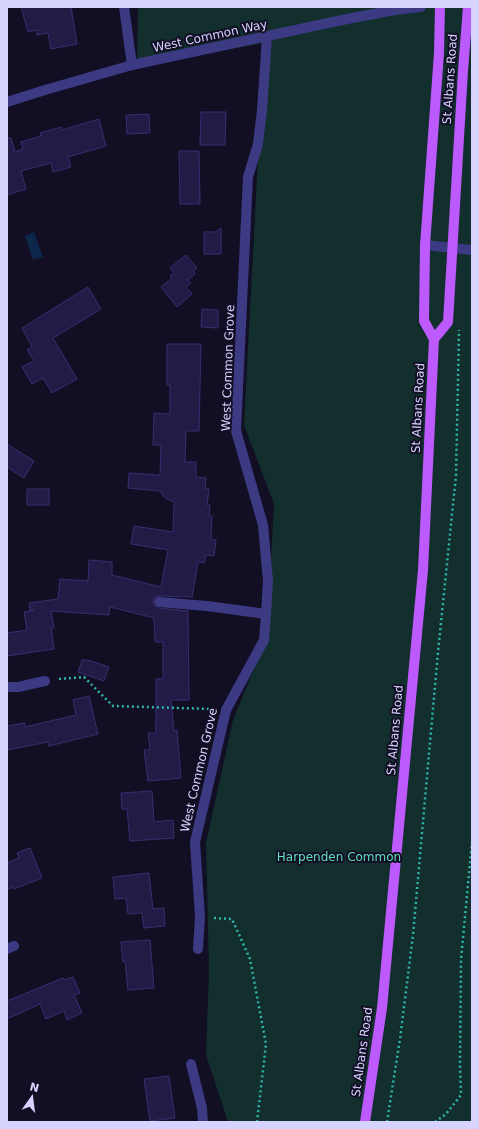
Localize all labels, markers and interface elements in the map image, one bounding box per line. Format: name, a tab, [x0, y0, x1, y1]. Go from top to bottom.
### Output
street label: West Common Way	[151, 17, 269, 55]
street label: St Albans Road	[440, 33, 460, 125]
street label: West Common Grove	[219, 304, 237, 432]
street label: St Albans Road	[409, 362, 427, 454]
street label: St Albans Road	[384, 684, 406, 776]
street label: West Common Grove	[178, 707, 220, 833]
park label: Harpenden Common	[277, 850, 401, 864]
street label: St Albans Road	[349, 1006, 375, 1098]
north arrow	[12, 1077, 52, 1117]
text: N	[28, 1080, 40, 1095]

